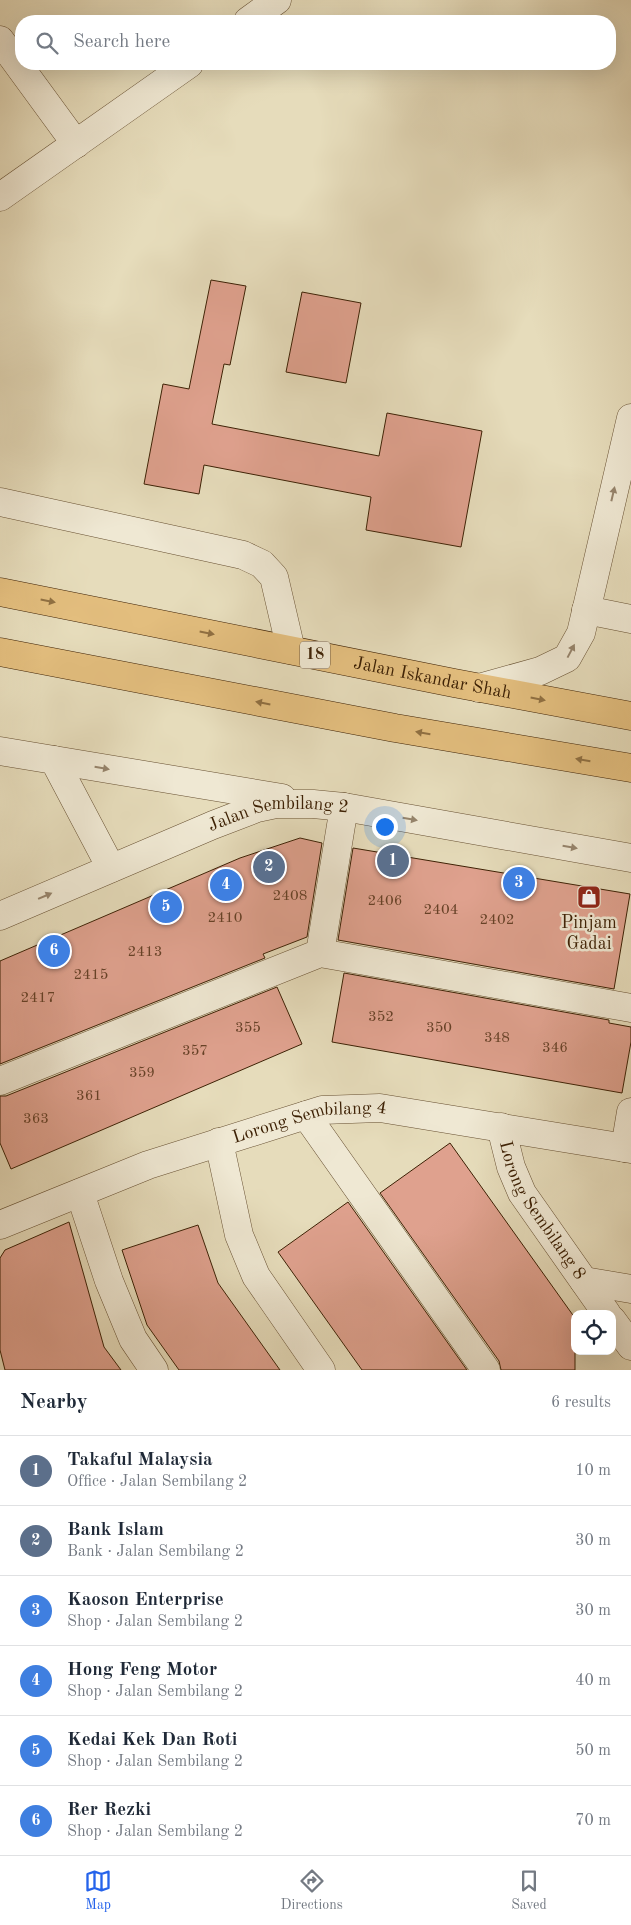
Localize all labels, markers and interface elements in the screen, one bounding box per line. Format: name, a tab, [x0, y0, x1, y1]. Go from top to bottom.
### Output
search box	[15, 15, 616, 70]
icon: search	[33, 29, 61, 57]
text: Search here	[73, 33, 170, 52]
one-way arrow	[609, 487, 617, 502]
one-way arrow	[40, 598, 56, 606]
one-way arrow	[200, 630, 216, 638]
road number: 18	[300, 642, 330, 668]
one-way arrow	[567, 644, 575, 658]
street label: Jalan Iskandar Shah	[352, 654, 513, 703]
one-way arrow	[531, 695, 547, 703]
one-way arrow	[255, 699, 271, 707]
one-way arrow	[414, 729, 430, 737]
one-way arrow	[575, 756, 591, 764]
one-way arrow	[94, 765, 110, 773]
street label: Jalan Sembilang 2	[206, 795, 349, 835]
your location	[372, 814, 398, 840]
one-way arrow	[402, 815, 418, 823]
pin: 1	[377, 842, 409, 880]
one-way arrow	[562, 843, 578, 851]
pin: 2	[253, 848, 285, 886]
pin: 3	[503, 864, 535, 902]
pin: 4	[210, 866, 242, 904]
shop icon: Pinjam Gadai	[576, 884, 602, 910]
pin: 5	[150, 888, 182, 926]
house number: 2408	[273, 889, 307, 904]
one-way arrow	[38, 892, 52, 900]
house number: 2406	[368, 894, 402, 909]
house number: 2404	[424, 903, 458, 918]
house number: 2410	[208, 911, 242, 926]
house number: 2402	[480, 913, 514, 928]
place label: Pinjam Gadai	[561, 914, 617, 953]
pin: 6	[38, 932, 70, 970]
house number: 2413	[128, 945, 162, 960]
house number: 2415	[74, 968, 108, 983]
house number: 2417	[21, 991, 55, 1006]
house number: 352	[368, 1010, 394, 1025]
house number: 355	[235, 1021, 261, 1036]
house number: 350	[426, 1021, 452, 1036]
house number: 348	[484, 1031, 510, 1046]
house number: 346	[542, 1041, 568, 1056]
house number: 357	[182, 1044, 208, 1059]
house number: 359	[129, 1066, 155, 1081]
house number: 361	[76, 1089, 102, 1104]
street label: Lorong Sembilang 4	[230, 1099, 388, 1147]
house number: 363	[23, 1112, 49, 1127]
street label: Lorong Sembilang 8	[496, 1139, 589, 1283]
map controls	[571, 1310, 616, 1355]
button: locate	[571, 1310, 616, 1355]
text: Nearby	[20, 1392, 88, 1413]
text: 6 results	[551, 1395, 611, 1411]
text: Takaful Malaysia	[67, 1451, 213, 1470]
text: 1	[31, 1463, 41, 1479]
text: 10 m	[575, 1463, 611, 1479]
text: Office · Jalan Sembilang 2	[67, 1474, 247, 1490]
text: Bank Islam	[67, 1521, 164, 1540]
text: 2	[31, 1533, 41, 1549]
text: 30 m	[575, 1533, 611, 1549]
text: Bank · Jalan Sembilang 2	[67, 1544, 244, 1560]
text: Kaoson Enterprise	[67, 1591, 224, 1610]
text: 3	[31, 1603, 41, 1619]
text: 30 m	[575, 1603, 611, 1619]
text: Shop · Jalan Sembilang 2	[67, 1614, 243, 1630]
text: Hong Feng Motor	[67, 1661, 217, 1680]
text: 4	[31, 1673, 41, 1689]
text: 40 m	[575, 1673, 611, 1689]
text: Shop · Jalan Sembilang 2	[67, 1684, 243, 1700]
text: Kedai Kek Dan Roti	[67, 1731, 237, 1750]
text: 5	[31, 1743, 41, 1759]
text: 50 m	[575, 1743, 611, 1759]
text: Shop · Jalan Sembilang 2	[67, 1754, 243, 1770]
text: Rer Rezki	[67, 1801, 151, 1820]
text: 6	[31, 1813, 41, 1829]
text: 70 m	[575, 1813, 611, 1829]
text: Shop · Jalan Sembilang 2	[67, 1824, 243, 1840]
tab: Map	[84, 1867, 112, 1914]
tab: Directions	[281, 1867, 343, 1914]
tab: Saved	[511, 1867, 547, 1914]

